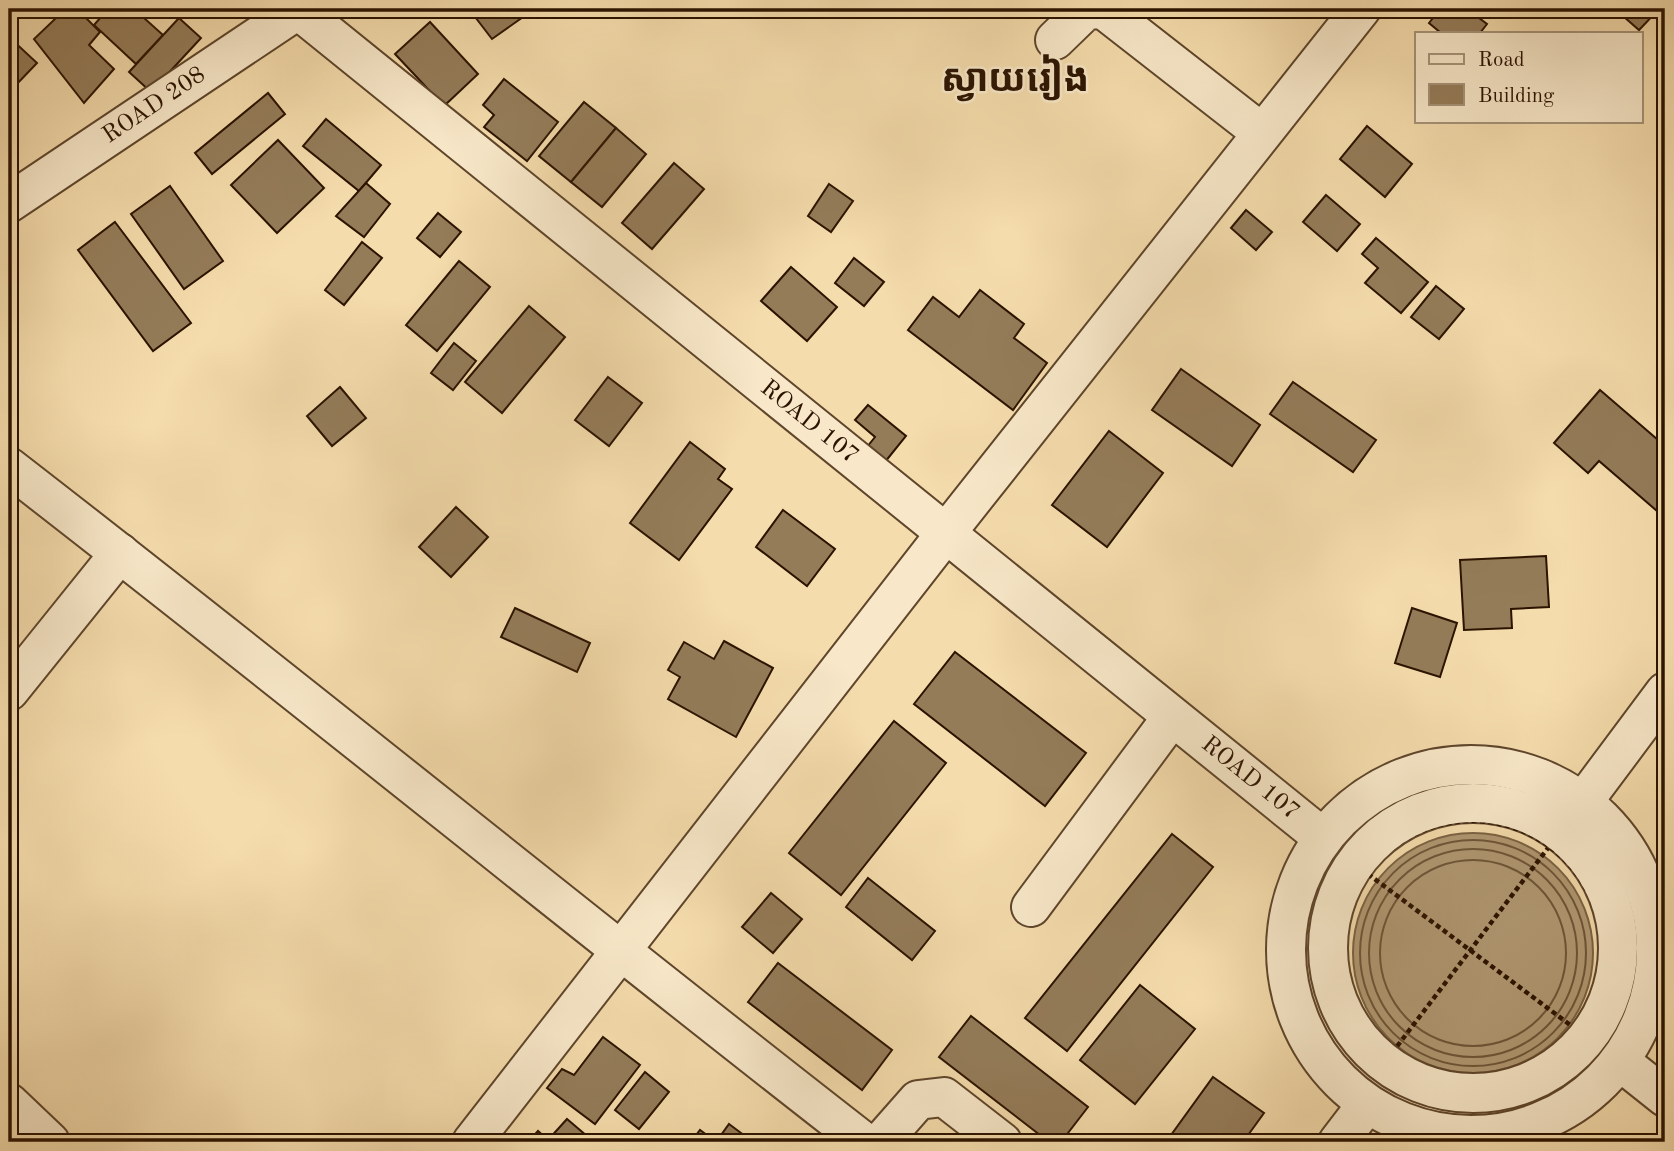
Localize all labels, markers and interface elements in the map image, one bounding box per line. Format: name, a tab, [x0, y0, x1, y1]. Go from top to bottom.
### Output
legend	[1415, 32, 1642, 122]
text: Road	[1478, 50, 1525, 71]
district label: ស្វាយរៀង	[941, 54, 1089, 102]
street label: ROAD 208	[99, 63, 210, 149]
text: Building	[1478, 86, 1555, 107]
street label: ROAD 107	[755, 376, 862, 469]
street label: ROAD 107	[1196, 732, 1303, 825]

